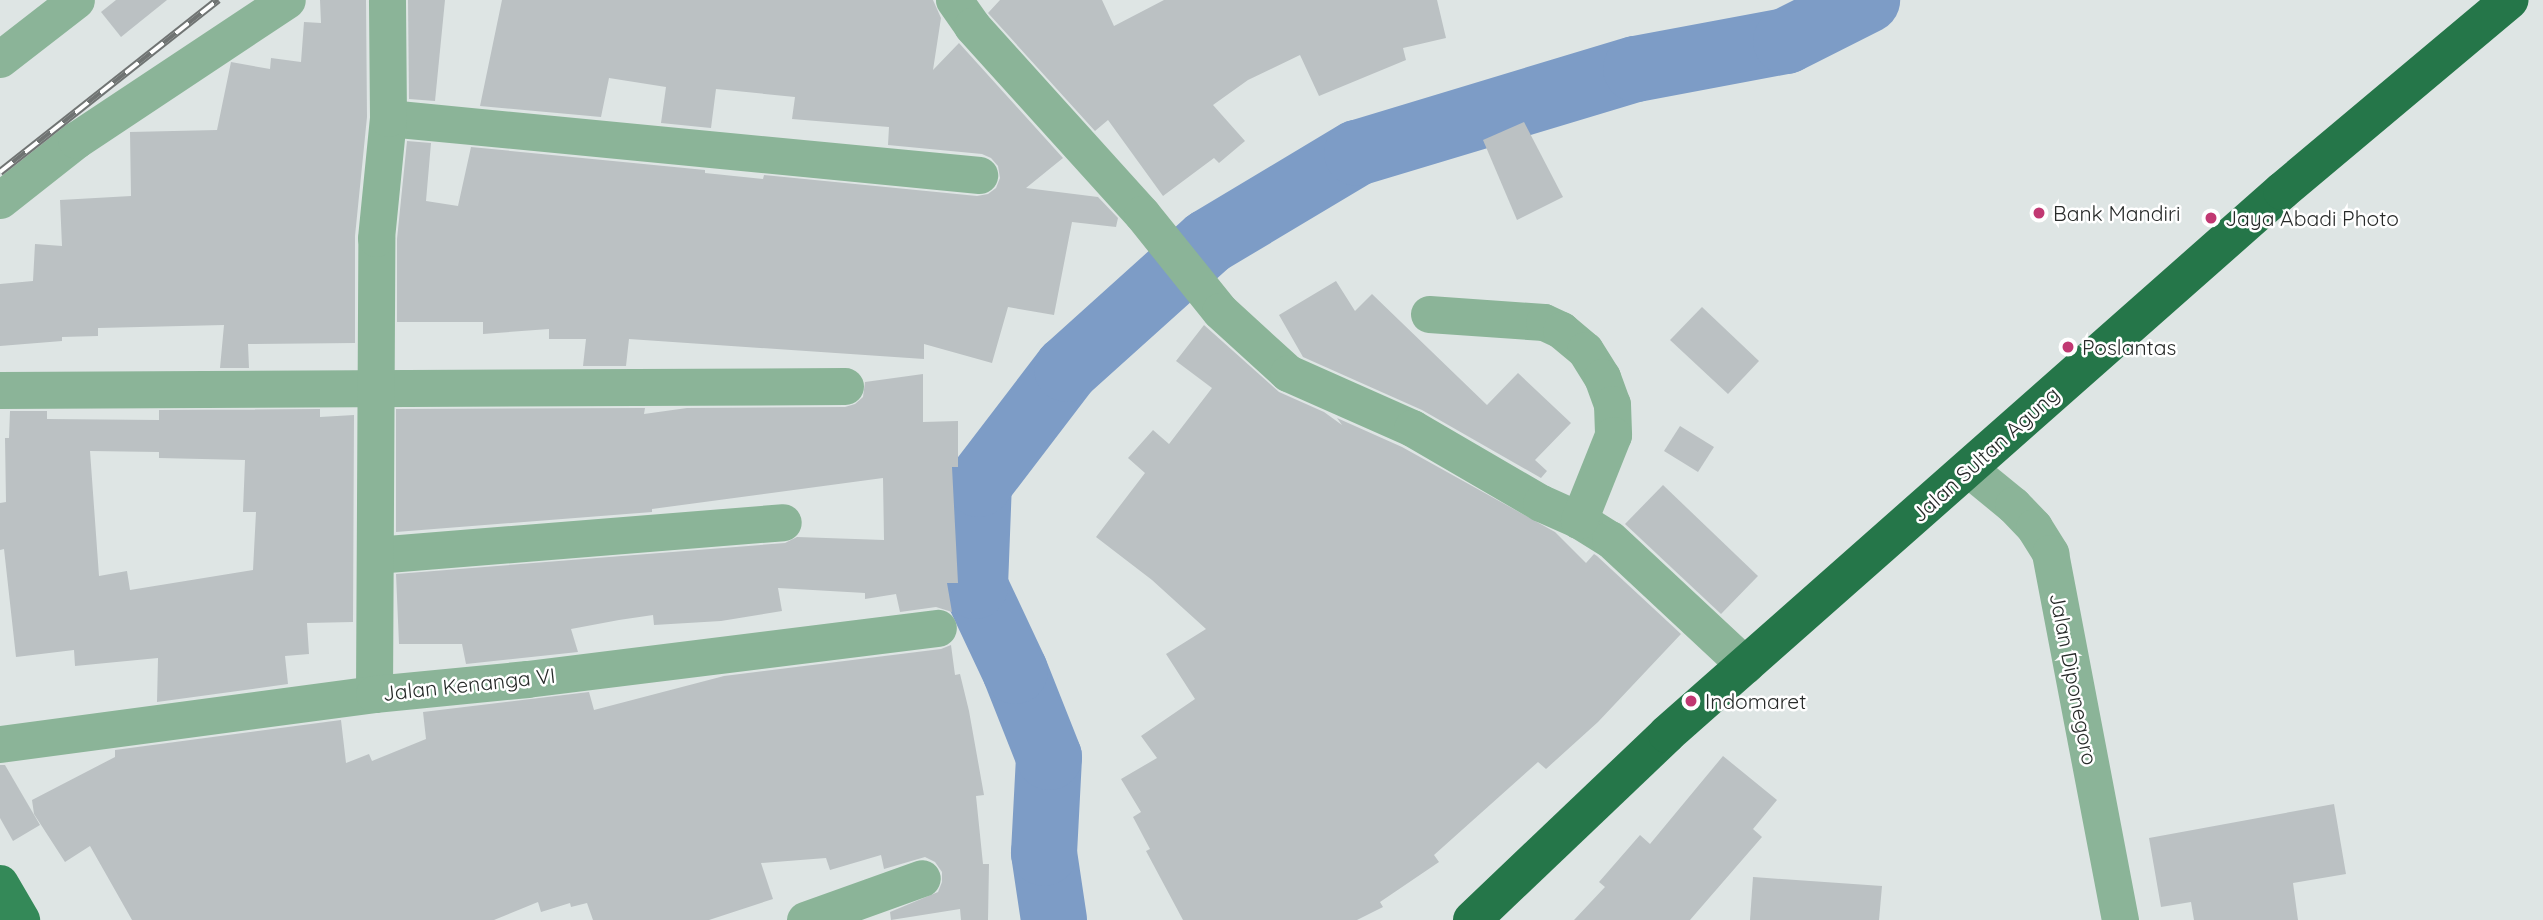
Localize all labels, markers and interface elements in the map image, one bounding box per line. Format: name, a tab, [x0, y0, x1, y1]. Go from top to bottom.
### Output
place label: Bank Mandiri	[2053, 200, 2181, 226]
marker: Bank Mandiri	[2031, 205, 2047, 221]
place label: Jaya Abadi Photo	[2225, 205, 2399, 231]
marker: Jaya Abadi Photo	[2203, 210, 2219, 226]
place label: Poslantas	[2082, 334, 2176, 360]
marker: Poslantas	[2060, 339, 2076, 355]
street label: Jalan Sultan Agung	[1906, 381, 2064, 527]
street label: Jalan Diponegoro	[2045, 591, 2103, 767]
street label: Jalan Kenanga VI	[381, 662, 557, 706]
place label: Indomaret	[1705, 688, 1806, 714]
marker: Indomaret	[1683, 693, 1699, 709]

